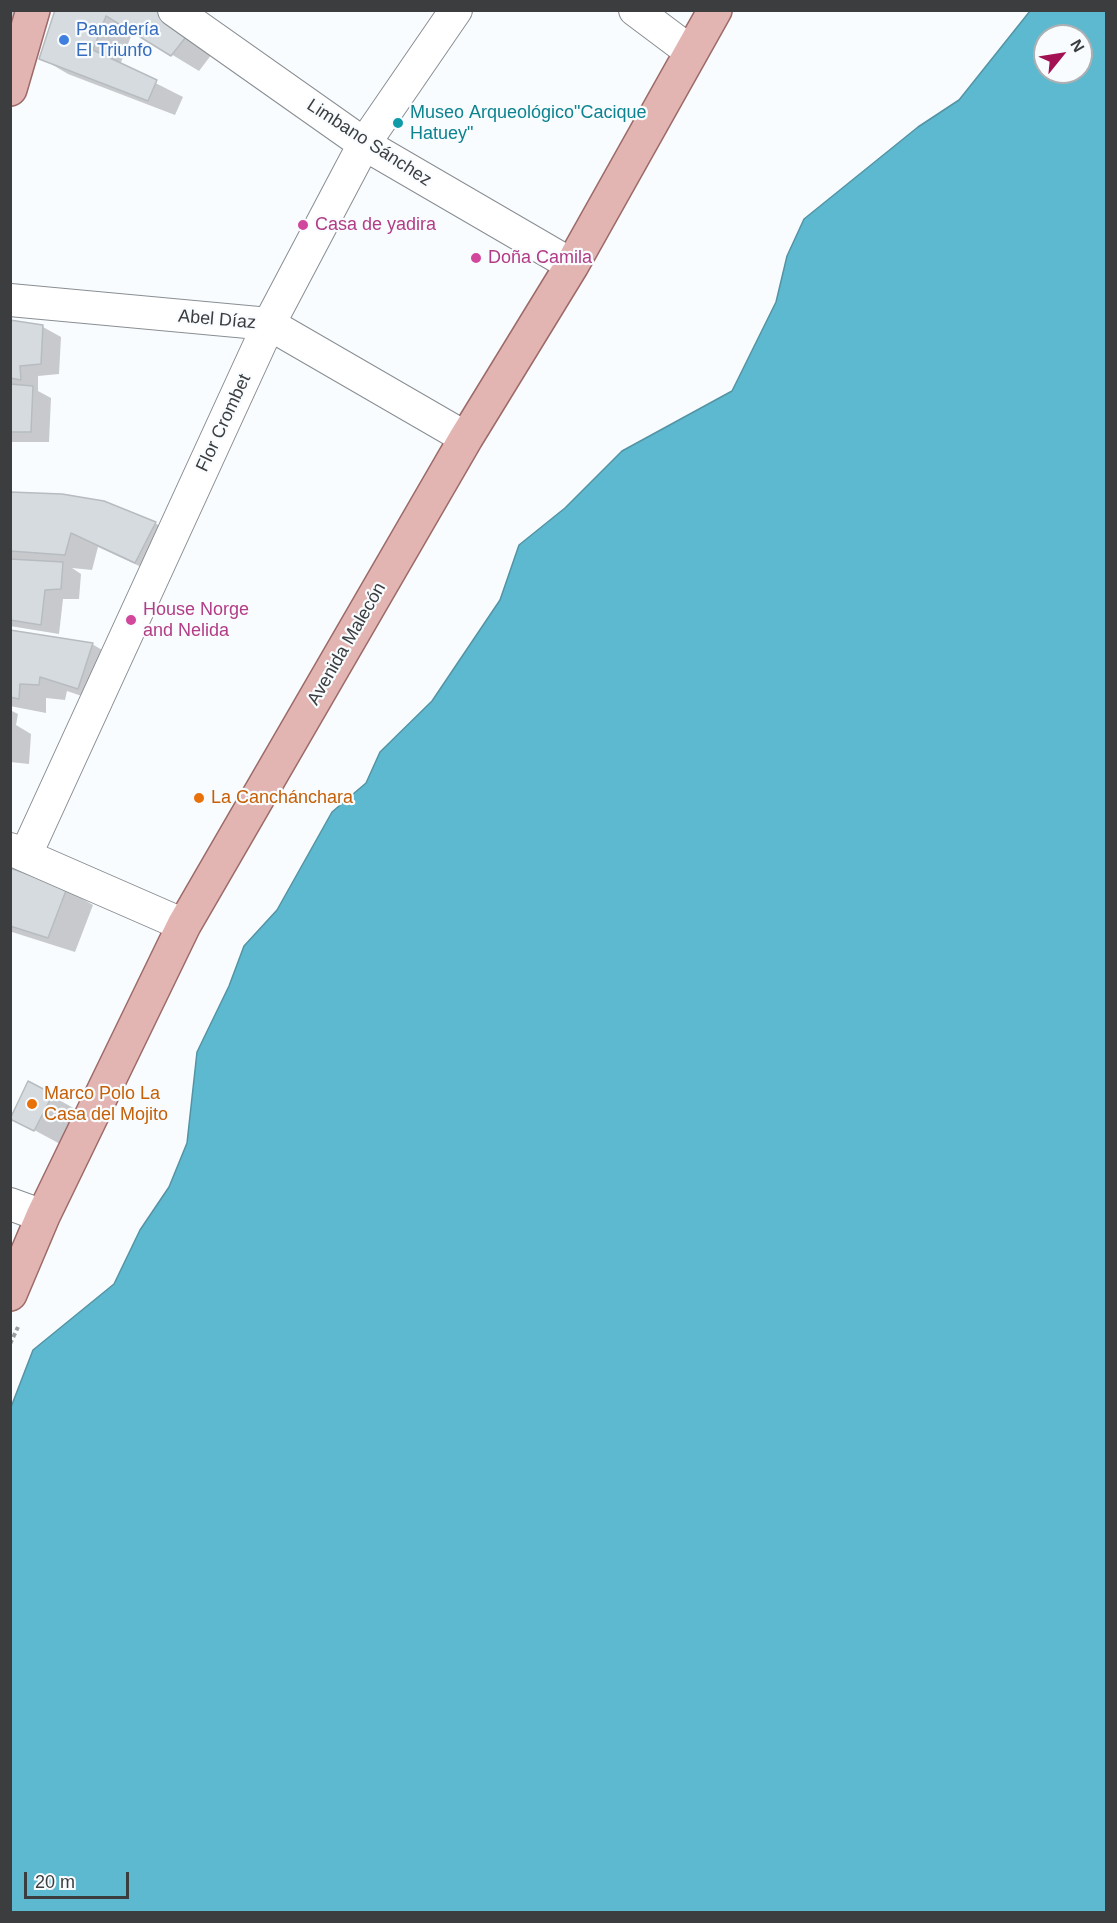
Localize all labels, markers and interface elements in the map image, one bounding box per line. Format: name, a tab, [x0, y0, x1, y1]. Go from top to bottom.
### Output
place label: Panadería El Triunfo	[76, 19, 159, 62]
north arrow	[1033, 24, 1093, 84]
marker: Panadería El Triunfo	[57, 33, 71, 47]
text: N	[1067, 36, 1088, 55]
street label: Limbano Sánchez	[303, 95, 435, 191]
place label: Museo Arqueológico"Cacique Hatuey"	[410, 102, 647, 144]
marker: Museo Arqueológico"Cacique Hatuey"	[391, 116, 405, 130]
place label: Casa de yadira	[315, 214, 436, 236]
marker: Casa de yadira	[296, 218, 310, 232]
place label: Doña Camila	[488, 247, 592, 269]
marker: Doña Camila	[469, 251, 483, 265]
street label: Abel Díaz	[177, 306, 257, 334]
street label: Flor Crombet	[192, 371, 256, 475]
street label: Avenida Malecón	[303, 579, 391, 709]
place label: House Norge and Nelida	[143, 599, 249, 642]
marker: House Norge and Nelida	[124, 613, 138, 627]
place label: La Canchánchara	[211, 787, 353, 809]
marker: La Canchánchara	[192, 791, 206, 805]
place label: Marco Polo La Casa del Mojito	[44, 1083, 168, 1126]
marker: Marco Polo La Casa del Mojito	[25, 1097, 39, 1111]
scale bar	[27, 1860, 132, 1898]
text: 20 m	[35, 1872, 75, 1892]

